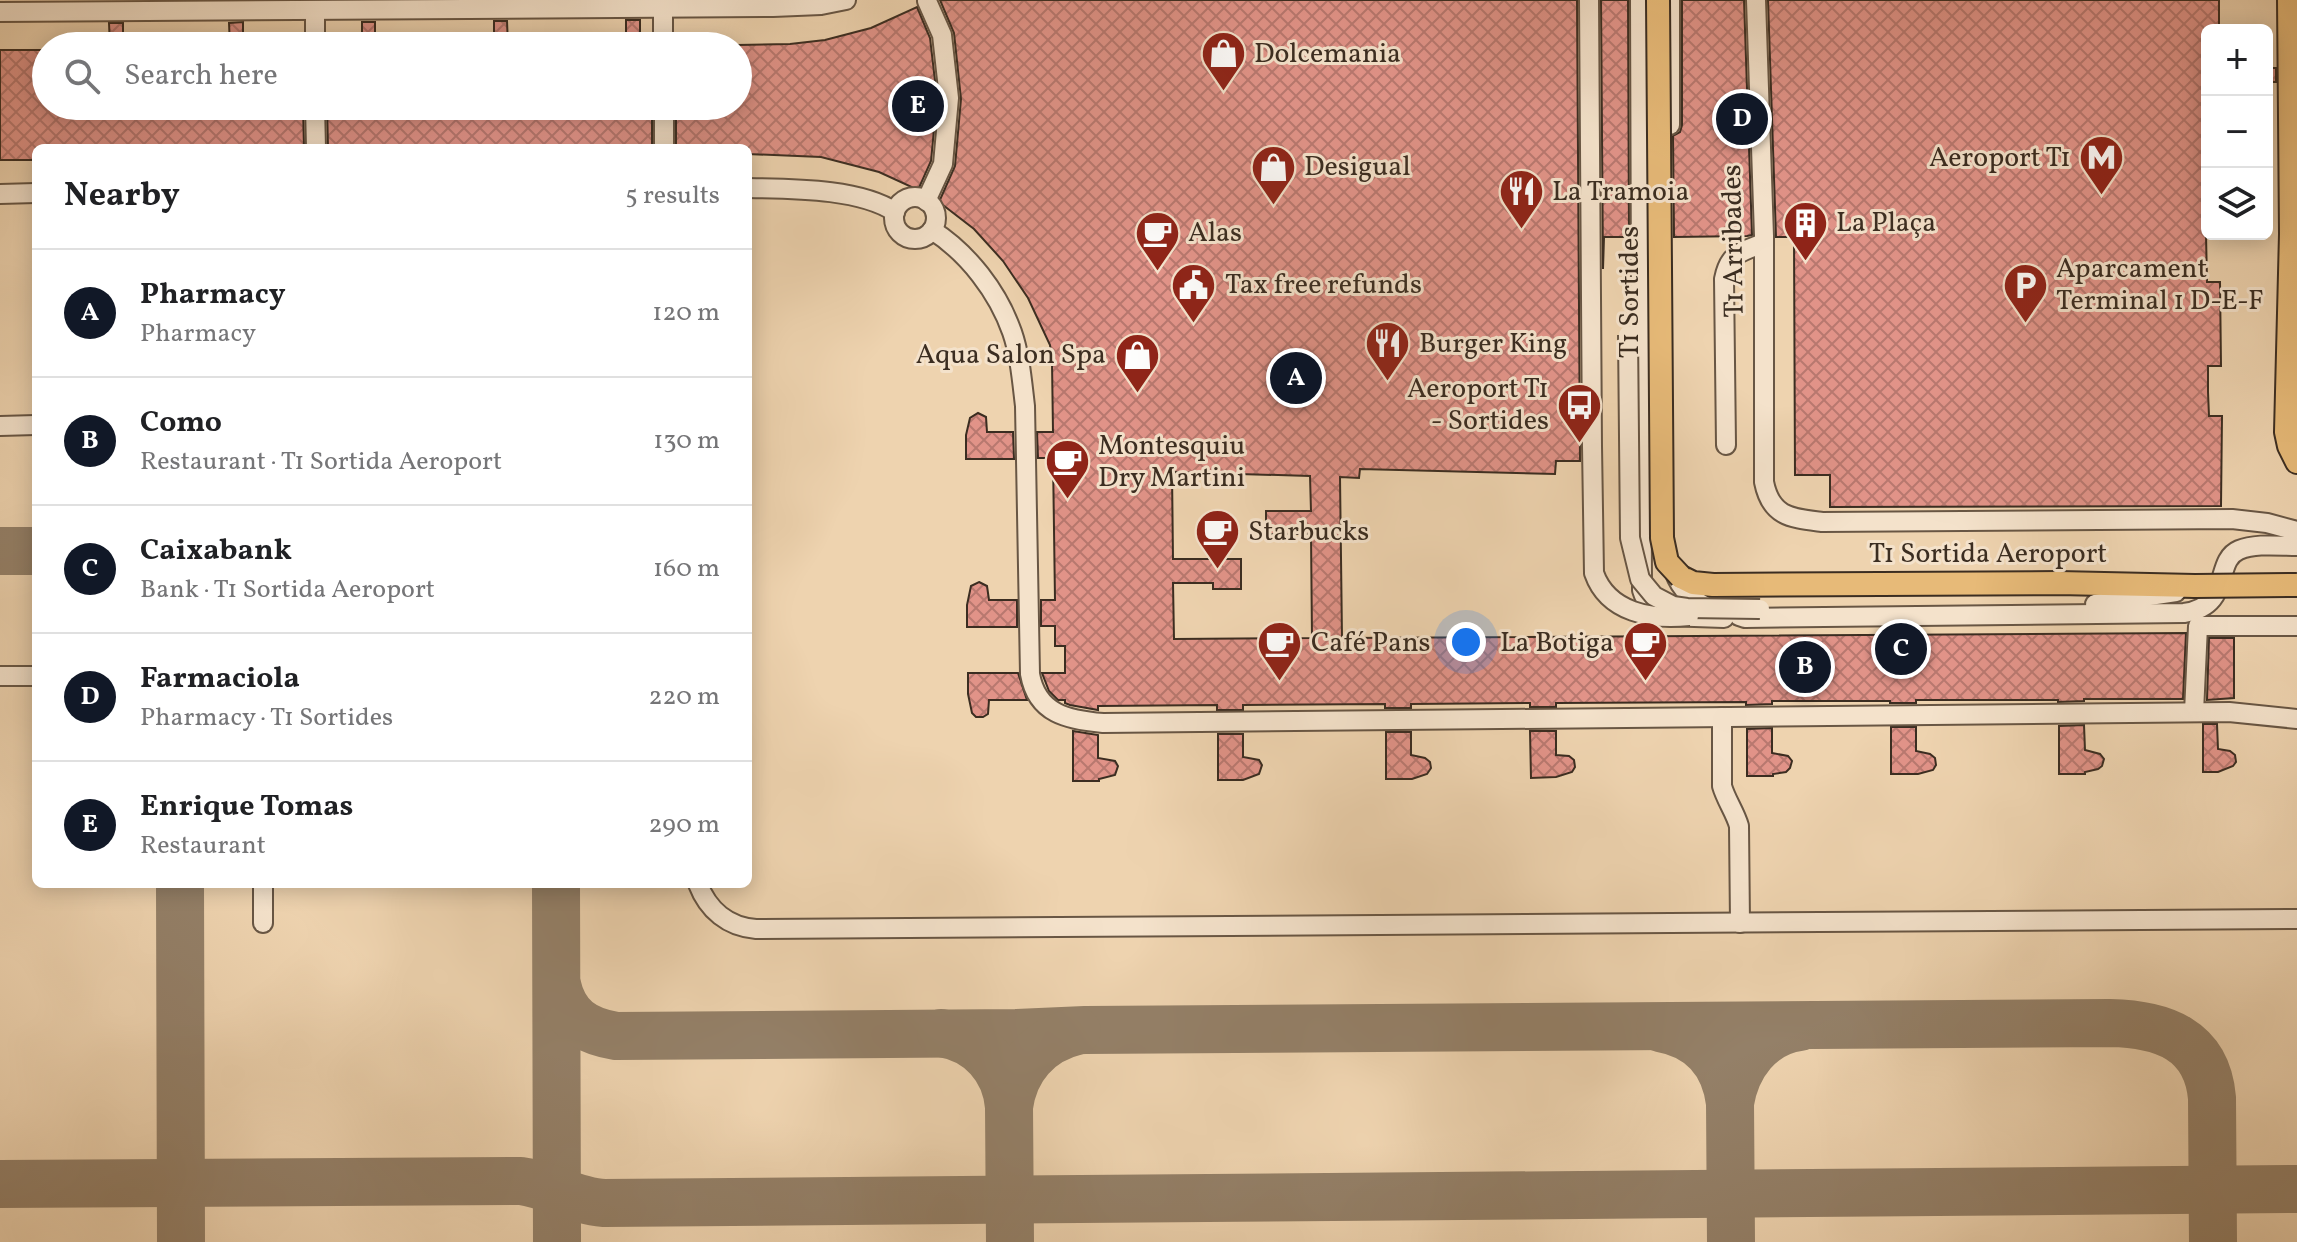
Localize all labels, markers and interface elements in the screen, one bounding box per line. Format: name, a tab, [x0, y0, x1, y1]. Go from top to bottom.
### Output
map controls	[2201, 24, 2273, 240]
button: +	[2201, 24, 2273, 96]
shop icon: Dolcemania	[1199, 30, 1247, 93]
search box	[32, 32, 752, 120]
place label: Dolcemania	[1254, 35, 1401, 74]
icon: search	[60, 54, 104, 98]
text: Search here	[124, 55, 278, 97]
pin: E	[892, 76, 944, 136]
pin: D	[1716, 89, 1768, 149]
button: −	[2201, 96, 2273, 168]
metro station icon: Aeroport T1	[2078, 134, 2126, 197]
place label: Aeroport T1	[1929, 139, 2071, 178]
shop icon: Desigual	[1249, 143, 1297, 206]
place label: Desigual	[1304, 148, 1411, 187]
street label: T1 Arribades	[1713, 164, 1755, 318]
restaurant icon: La Tramoia	[1497, 168, 1545, 231]
button: layers	[2201, 168, 2273, 240]
text: Nearby	[64, 173, 180, 220]
place label: La Tramoia	[1552, 173, 1689, 212]
text: 5 results	[625, 178, 720, 214]
building icon: La Plaça	[1781, 199, 1829, 262]
place label: La Plaça	[1836, 204, 1936, 243]
cafe icon: Alas	[1133, 209, 1181, 272]
place label: Alas	[1188, 214, 1242, 253]
street label: T1 Sortides	[1611, 226, 1650, 358]
place label: Aparcament Terminal 1 D-E-F	[2056, 250, 2264, 321]
public building icon: Tax free refunds	[1170, 261, 1218, 324]
parking icon: Aparcament Terminal 1 D-E-F	[2001, 261, 2049, 324]
place label: Tax free refunds	[1225, 266, 1422, 305]
text: Pharmacy	[140, 274, 286, 316]
text: A	[81, 295, 99, 331]
text: 120 m	[652, 295, 720, 331]
text: Pharmacy	[140, 316, 256, 352]
restaurant icon: Burger King	[1364, 320, 1412, 383]
place label: Burger King	[1419, 325, 1567, 364]
shop icon: Aqua Salon Spa	[1113, 331, 1161, 394]
place label: Aqua Salon Spa	[916, 336, 1106, 375]
pin: A	[1270, 348, 1322, 408]
place label: Aeroport T1 - Sortides	[1407, 370, 1549, 441]
bus stop icon: Aeroport T1 - Sortides	[1556, 381, 1604, 444]
text: Como	[140, 402, 222, 444]
text: B	[81, 423, 99, 459]
text: 130 m	[653, 423, 720, 459]
place label: Montesquiu Dry Martini	[1098, 427, 1245, 498]
cafe icon: Montesquiu Dry Martini	[1043, 438, 1091, 501]
text: Restaurant · T1 Sortida Aeroport	[140, 444, 502, 480]
cafe icon: Starbucks	[1193, 508, 1241, 571]
place label: Starbucks	[1248, 513, 1369, 552]
text: Caixabank	[140, 530, 292, 572]
street label: T1 Sortida Aeroport	[1869, 535, 2107, 574]
text: C	[82, 551, 98, 587]
text: 160 m	[653, 551, 720, 587]
text: Bank · T1 Sortida Aeroport	[140, 572, 435, 608]
cafe icon: Café Pans	[1256, 619, 1304, 682]
cafe icon: La Botiga	[1621, 619, 1669, 682]
pin: C	[1875, 619, 1927, 679]
your location	[1446, 622, 1486, 662]
place label: Café Pans	[1311, 624, 1431, 663]
place label: La Botiga	[1500, 624, 1614, 663]
pin: B	[1779, 637, 1831, 697]
text: Farmaciola	[140, 658, 300, 700]
text: D	[80, 679, 100, 715]
text: 220 m	[648, 679, 720, 715]
text: Pharmacy · T1 Sortides	[140, 700, 393, 736]
text: Enrique Tomas	[140, 786, 353, 828]
text: E	[82, 807, 98, 843]
text: 290 m	[648, 807, 720, 843]
text: Restaurant	[140, 828, 266, 864]

